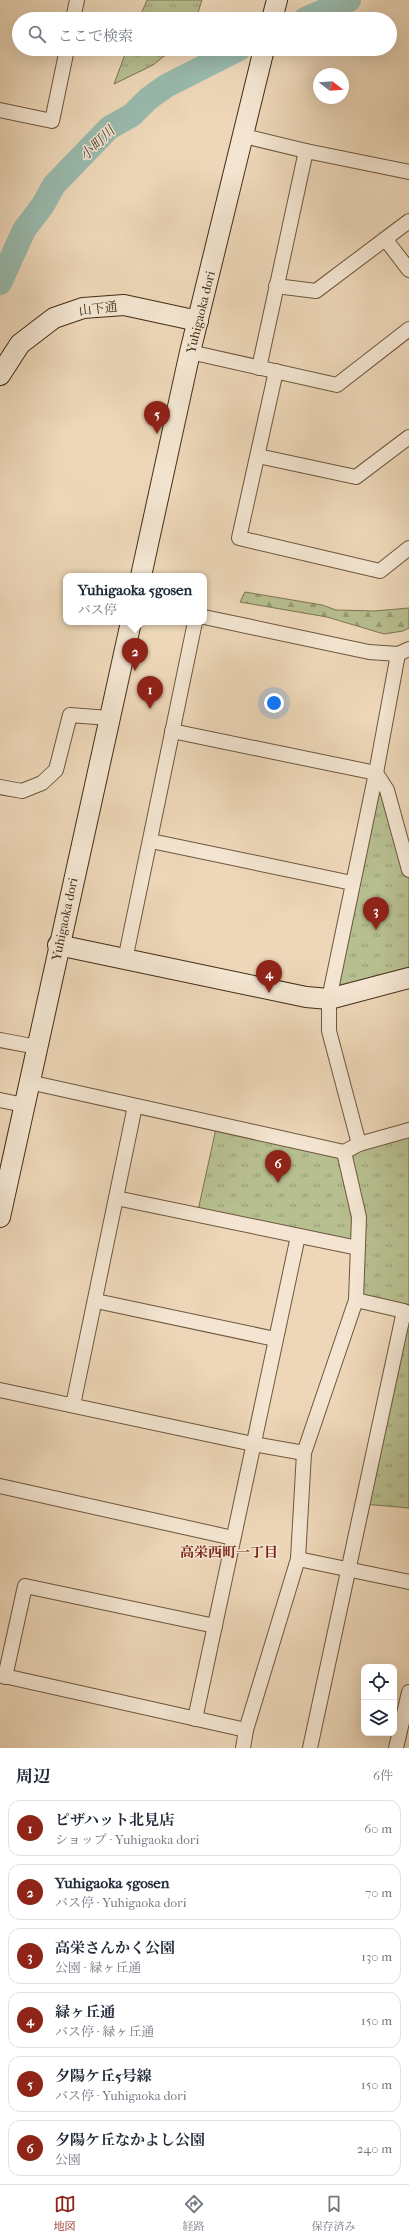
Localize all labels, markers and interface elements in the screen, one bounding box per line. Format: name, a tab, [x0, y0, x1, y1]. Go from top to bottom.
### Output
search box	[12, 12, 397, 56]
icon: search	[26, 23, 48, 45]
text: ここで検索	[58, 27, 133, 45]
north arrow	[313, 68, 349, 104]
water label: 小町川	[76, 121, 120, 164]
street label: Yuhigaoka dori	[183, 269, 218, 356]
street label: 山下通	[78, 299, 118, 318]
pin: 5	[144, 401, 170, 434]
popup	[63, 573, 207, 625]
text: Yuhigaoka 5gosen	[78, 581, 192, 599]
text: バス停	[78, 602, 117, 617]
pin: 2	[122, 638, 148, 671]
pin: 1	[137, 676, 163, 709]
your location	[264, 693, 284, 713]
street label: Yuhigaoka dori	[48, 876, 81, 963]
pin: 3	[363, 897, 389, 930]
pin: 4	[256, 960, 282, 993]
pin: 6	[265, 1150, 291, 1183]
district label: 高栄西町一丁目	[180, 1544, 278, 1561]
map controls	[361, 1664, 397, 1736]
button: locate	[361, 1664, 397, 1700]
button: layers	[361, 1700, 397, 1736]
text: 周辺	[16, 1766, 50, 1786]
text: 6件	[373, 1768, 393, 1783]
text: ピザハット北見店	[55, 1811, 174, 1829]
text: 1	[28, 1821, 32, 1836]
text: 60 m	[364, 1821, 392, 1836]
text: ショップ · Yuhigaoka dori	[55, 1832, 199, 1847]
text: Yuhigaoka 5gosen	[55, 1874, 170, 1892]
text: 2	[27, 1885, 33, 1900]
text: 70 m	[365, 1885, 392, 1900]
text: バス停 · Yuhigaoka dori	[55, 1895, 186, 1910]
text: 高栄さんかく公園	[55, 1939, 175, 1957]
text: 3	[27, 1949, 33, 1964]
text: 130 m	[361, 1949, 392, 1964]
text: 公園 · 緑ヶ丘通	[55, 1960, 141, 1975]
text: 緑ヶ丘通	[55, 2003, 115, 2021]
text: 4	[26, 2013, 34, 2028]
text: 150 m	[361, 2013, 392, 2028]
text: バス停 · 緑ヶ丘通	[55, 2024, 154, 2039]
text: 夕陽ケ丘5号線	[55, 2067, 151, 2085]
text: 5	[27, 2077, 33, 2092]
text: 150 m	[361, 2077, 392, 2092]
text: バス停 · Yuhigaoka dori	[55, 2088, 186, 2103]
text: 夕陽ケ丘なかよし公園	[55, 2131, 205, 2149]
text: 6	[26, 2141, 34, 2156]
text: 240 m	[357, 2141, 392, 2156]
text: 公園	[55, 2152, 81, 2167]
tab: 地図	[54, 2193, 76, 2233]
tab: 経路	[183, 2193, 205, 2233]
tab: 保存済み	[312, 2193, 356, 2233]

